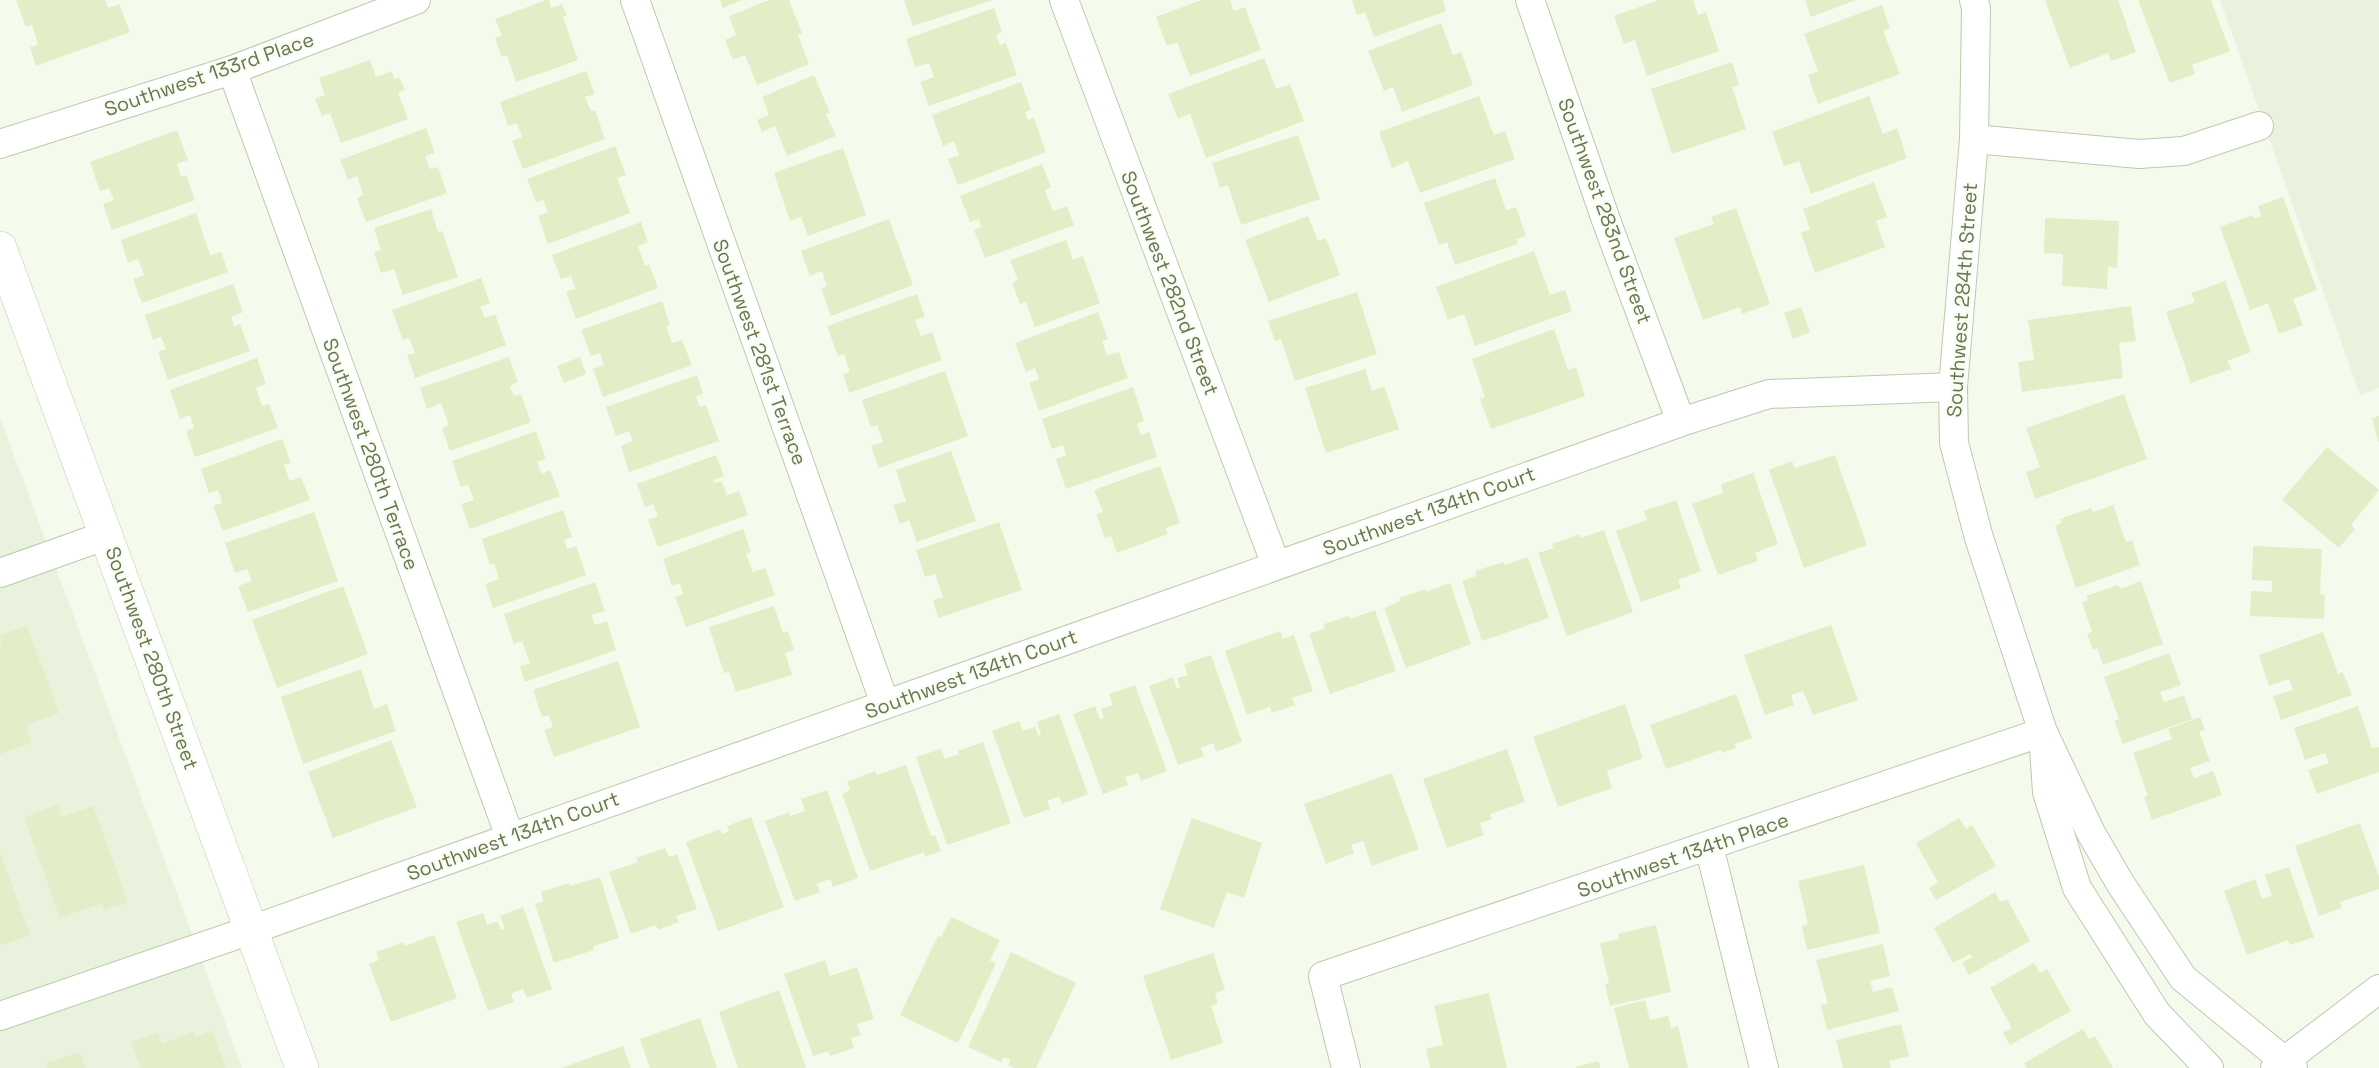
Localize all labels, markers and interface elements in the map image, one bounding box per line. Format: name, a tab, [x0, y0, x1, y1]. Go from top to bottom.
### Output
street label: Southwest 133rd Place	[101, 26, 317, 122]
street label: Southwest 283nd Street	[1552, 94, 1658, 328]
street label: Southwest 282nd Street	[1115, 167, 1225, 399]
street label: Southwest 284th Street	[1941, 182, 1983, 418]
street label: Southwest 281st Terrace	[707, 235, 813, 469]
street label: Southwest 280th Terrace	[317, 334, 425, 574]
street label: Southwest 134th Court	[1319, 460, 1539, 562]
street label: Southwest 280th Street	[99, 543, 205, 773]
street label: Southwest 134th Court	[861, 623, 1081, 725]
street label: Southwest 134th Court	[403, 785, 623, 887]
street label: Southwest 134th Place	[1574, 807, 1792, 903]

